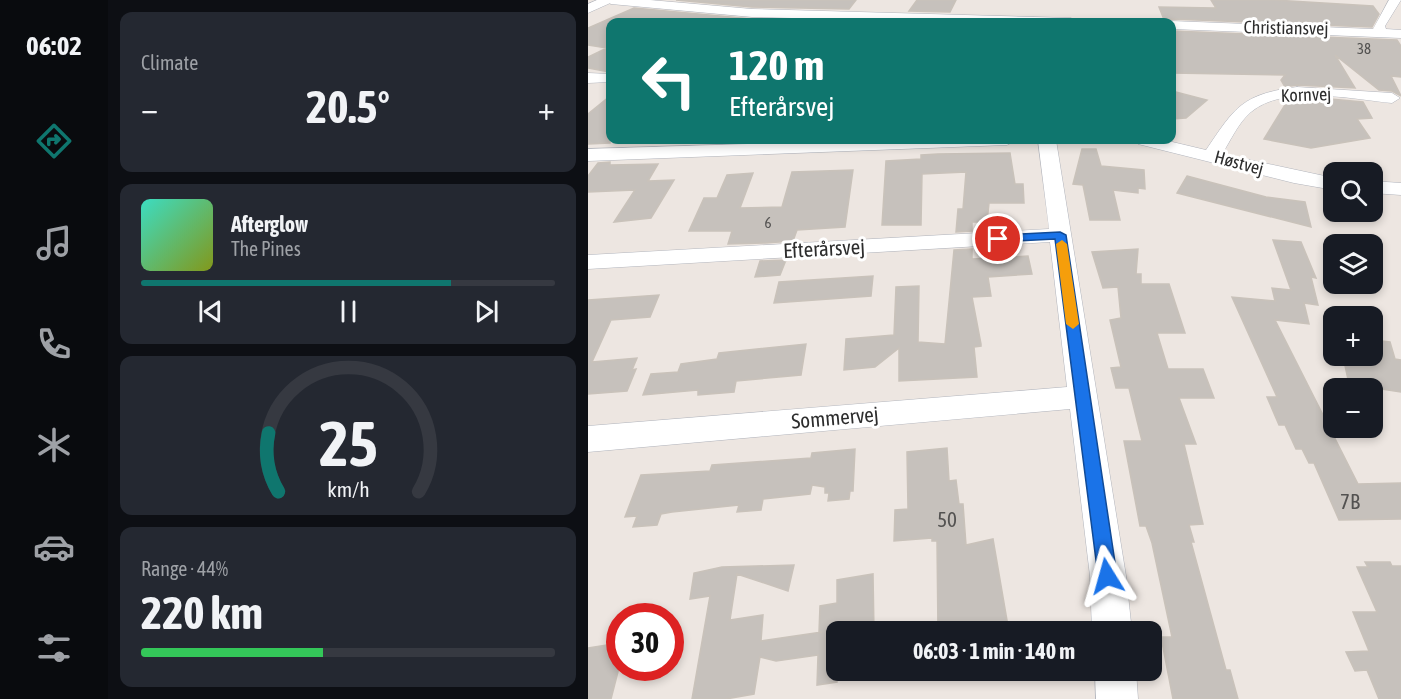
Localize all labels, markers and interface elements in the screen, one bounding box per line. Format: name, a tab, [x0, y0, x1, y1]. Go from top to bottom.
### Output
street label: Christiansvej	[1243, 16, 1329, 39]
text: 06:02	[26, 30, 82, 61]
house number: 38	[1357, 40, 1371, 57]
text: 120 m	[729, 41, 824, 89]
icon: left	[630, 42, 708, 120]
text: Climate	[141, 51, 198, 74]
text: 20.5°	[306, 81, 390, 133]
street label: Kornvej	[1280, 83, 1332, 106]
text: −	[141, 89, 158, 127]
text: +	[538, 89, 555, 127]
text: Efterårsvej	[729, 91, 835, 122]
icon: directions	[33, 120, 75, 162]
street label: Høstvej	[1212, 146, 1266, 179]
map controls	[1323, 162, 1383, 438]
button: search	[1323, 162, 1383, 222]
text: Afterglow	[231, 211, 308, 237]
pin	[972, 213, 1023, 264]
house number: 6	[764, 214, 772, 231]
icon: music	[33, 222, 75, 264]
icon: arrive	[981, 222, 1014, 255]
street label: Efterårsvej	[782, 234, 866, 262]
button: layers	[1323, 234, 1383, 294]
text: The Pines	[231, 237, 301, 260]
icon: previous	[194, 295, 227, 328]
icon: pause	[332, 295, 365, 328]
icon: next	[470, 295, 503, 328]
button: +	[1323, 306, 1383, 366]
icon: phone	[33, 323, 75, 365]
button: −	[1323, 378, 1383, 438]
street label: Sommervej	[790, 401, 880, 433]
text: 25	[319, 409, 377, 480]
icon: climate	[33, 424, 75, 466]
text: km/h	[327, 478, 369, 503]
house number: 7B	[1340, 489, 1360, 513]
house number: 50	[937, 507, 957, 531]
icon: car	[33, 526, 75, 568]
position arrow	[1075, 544, 1139, 608]
text: Range · 44%	[141, 557, 228, 580]
text: 220 km	[141, 587, 263, 639]
speed limit sign: 30	[606, 603, 684, 681]
icon: filters	[33, 627, 75, 669]
text: 06:03 · 1 min · 140 m	[913, 638, 1075, 664]

